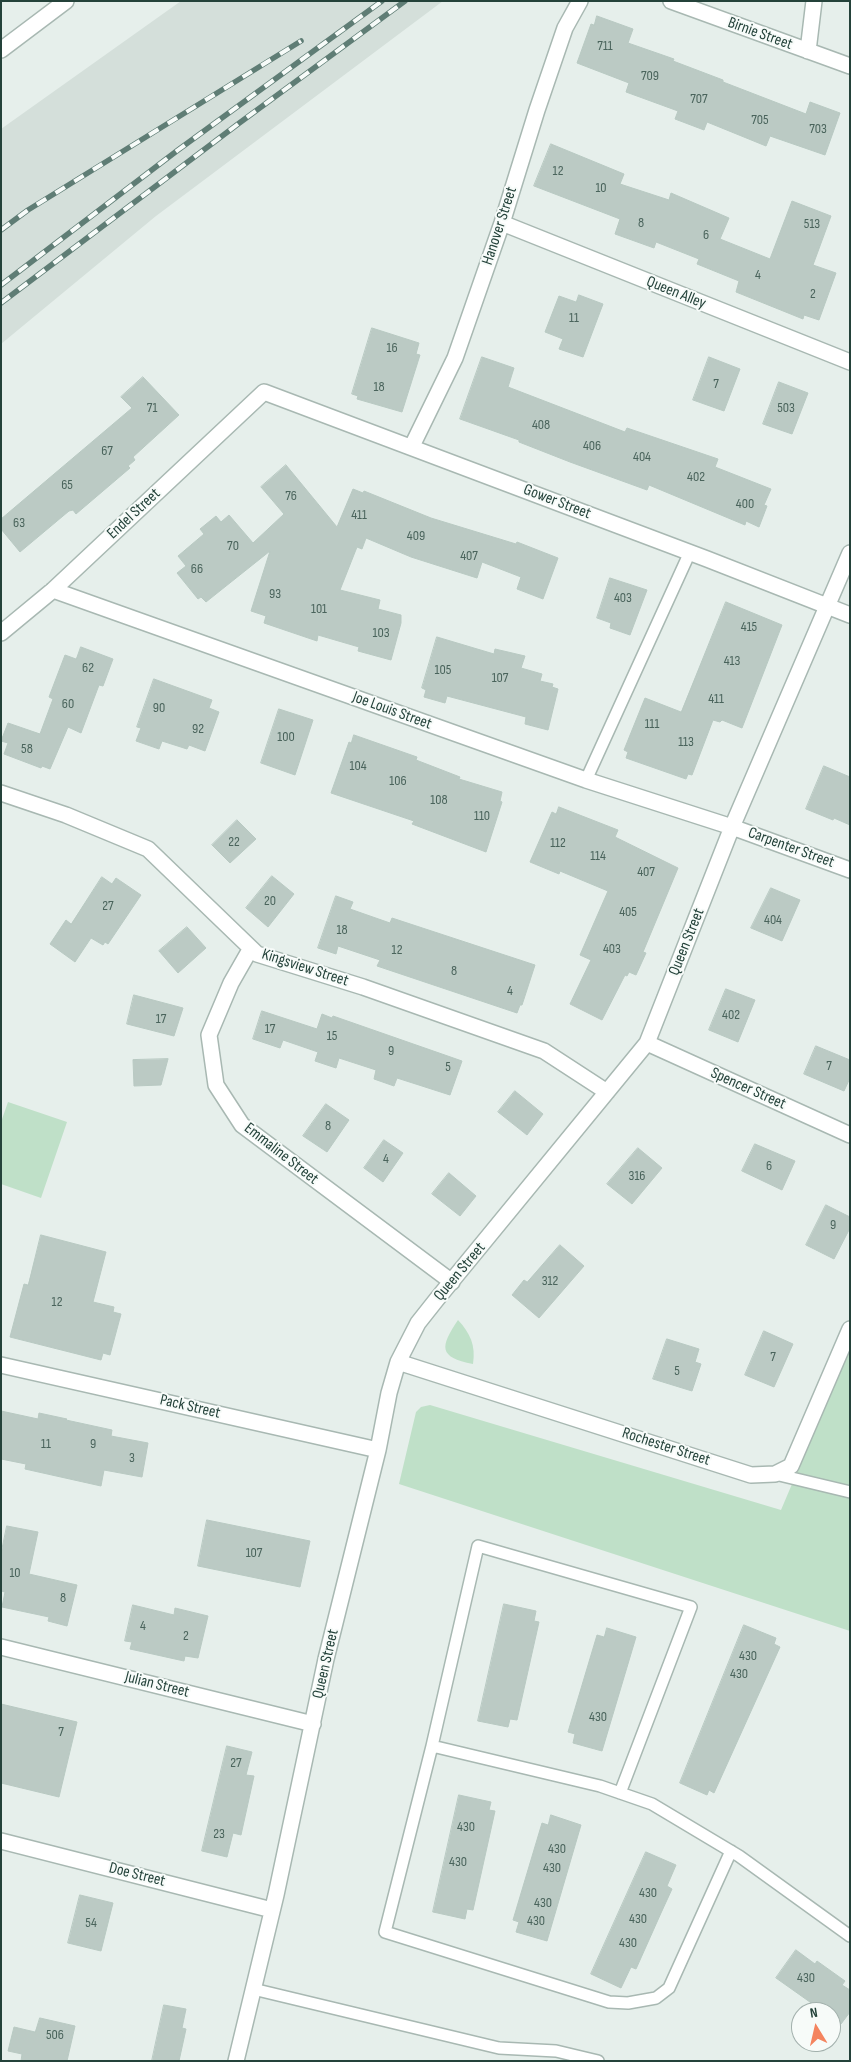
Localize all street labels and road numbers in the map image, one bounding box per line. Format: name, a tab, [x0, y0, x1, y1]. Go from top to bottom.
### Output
street label: Birnie Street	[725, 13, 795, 55]
street label: Hanover Street	[478, 184, 522, 268]
street label: Queen Alley	[644, 272, 708, 314]
street label: Gower Street	[520, 480, 594, 524]
street label: Endel Street	[103, 485, 165, 543]
street label: Joe Louis Street	[350, 688, 434, 734]
street label: Carpenter Street	[745, 824, 837, 872]
street label: Queen Street	[665, 906, 709, 978]
street label: Kingsview Street	[259, 945, 351, 991]
street label: Spencer Street	[707, 1064, 789, 1114]
street label: Emmaline Street	[240, 1119, 322, 1189]
street label: Queen Street	[430, 1239, 490, 1305]
street label: Pack Street	[158, 1391, 222, 1423]
street label: Rochester Street	[620, 1424, 712, 1470]
street label: Queen Street	[309, 1627, 343, 1701]
street label: Julian Street	[123, 1668, 191, 1702]
street label: Doe Street	[107, 1859, 167, 1891]

